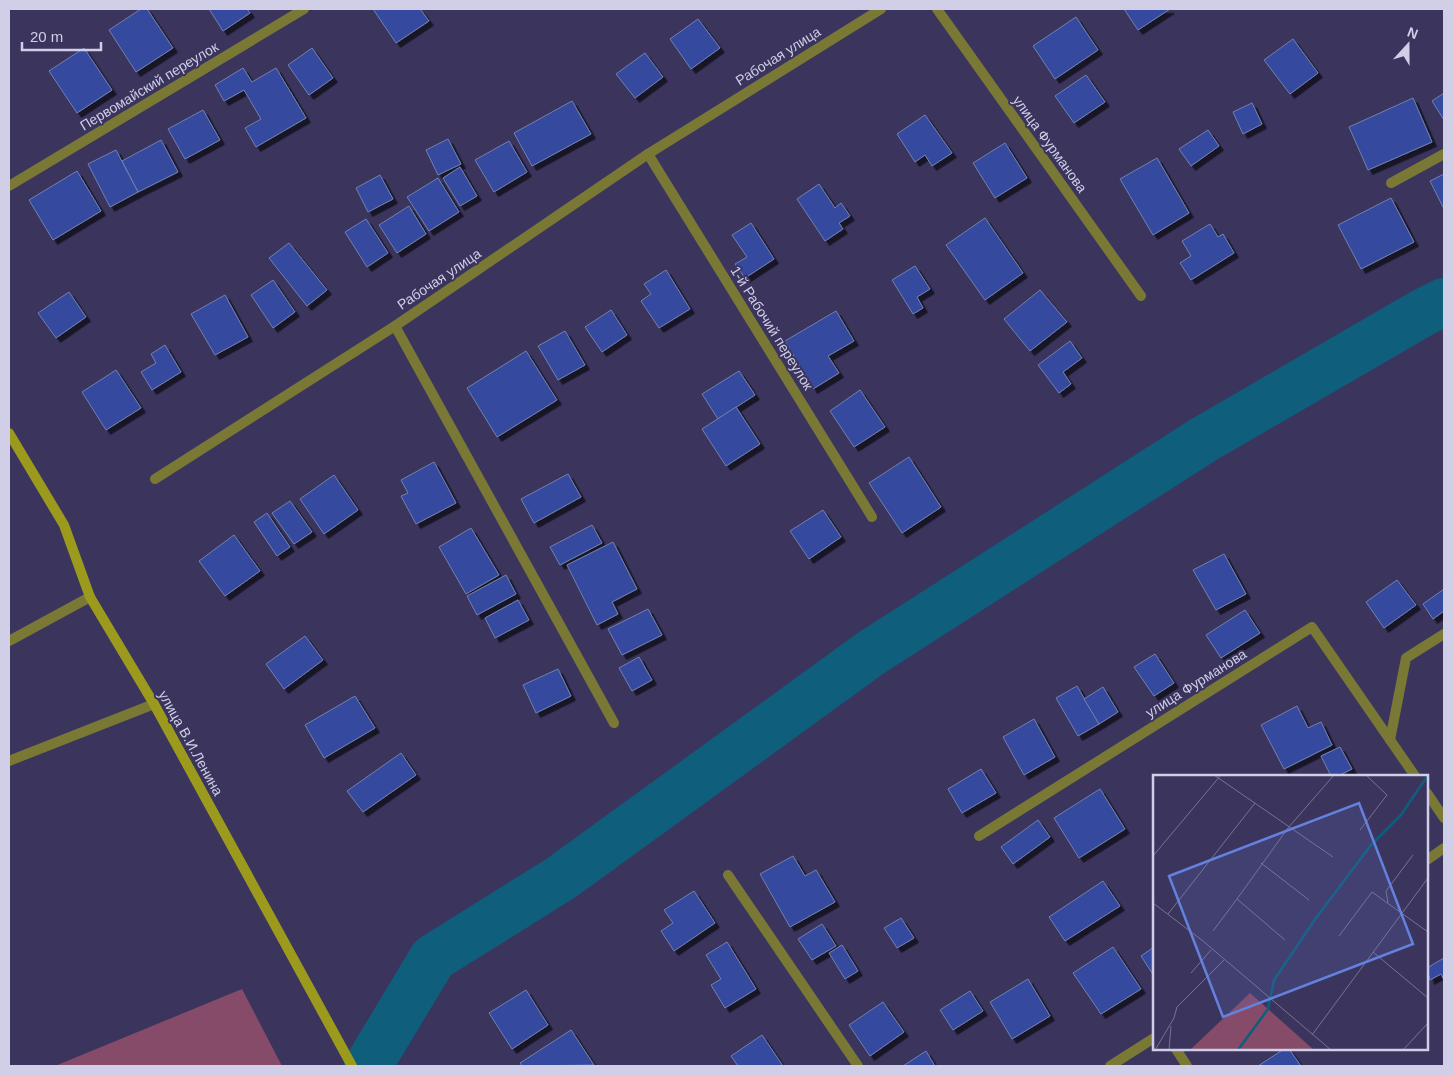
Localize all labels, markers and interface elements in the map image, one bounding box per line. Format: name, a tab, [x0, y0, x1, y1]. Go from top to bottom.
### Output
scale bar	[22, 20, 101, 52]
north arrow	[1383, 20, 1433, 70]
street label: Рабочая улица	[733, 23, 824, 89]
text: N	[1405, 24, 1420, 42]
text: 20 m	[30, 28, 63, 45]
street label: Первомайский переулок	[77, 38, 222, 134]
street label: улица Фурманова	[1010, 93, 1091, 196]
street label: Рабочая улица	[394, 245, 484, 313]
street label: 1-й Рабочий переулок	[727, 263, 817, 394]
street label: улица Фурманова	[1143, 645, 1249, 720]
street label: улица В.И.Ленина	[155, 688, 227, 798]
inset map	[1153, 775, 1428, 1050]

